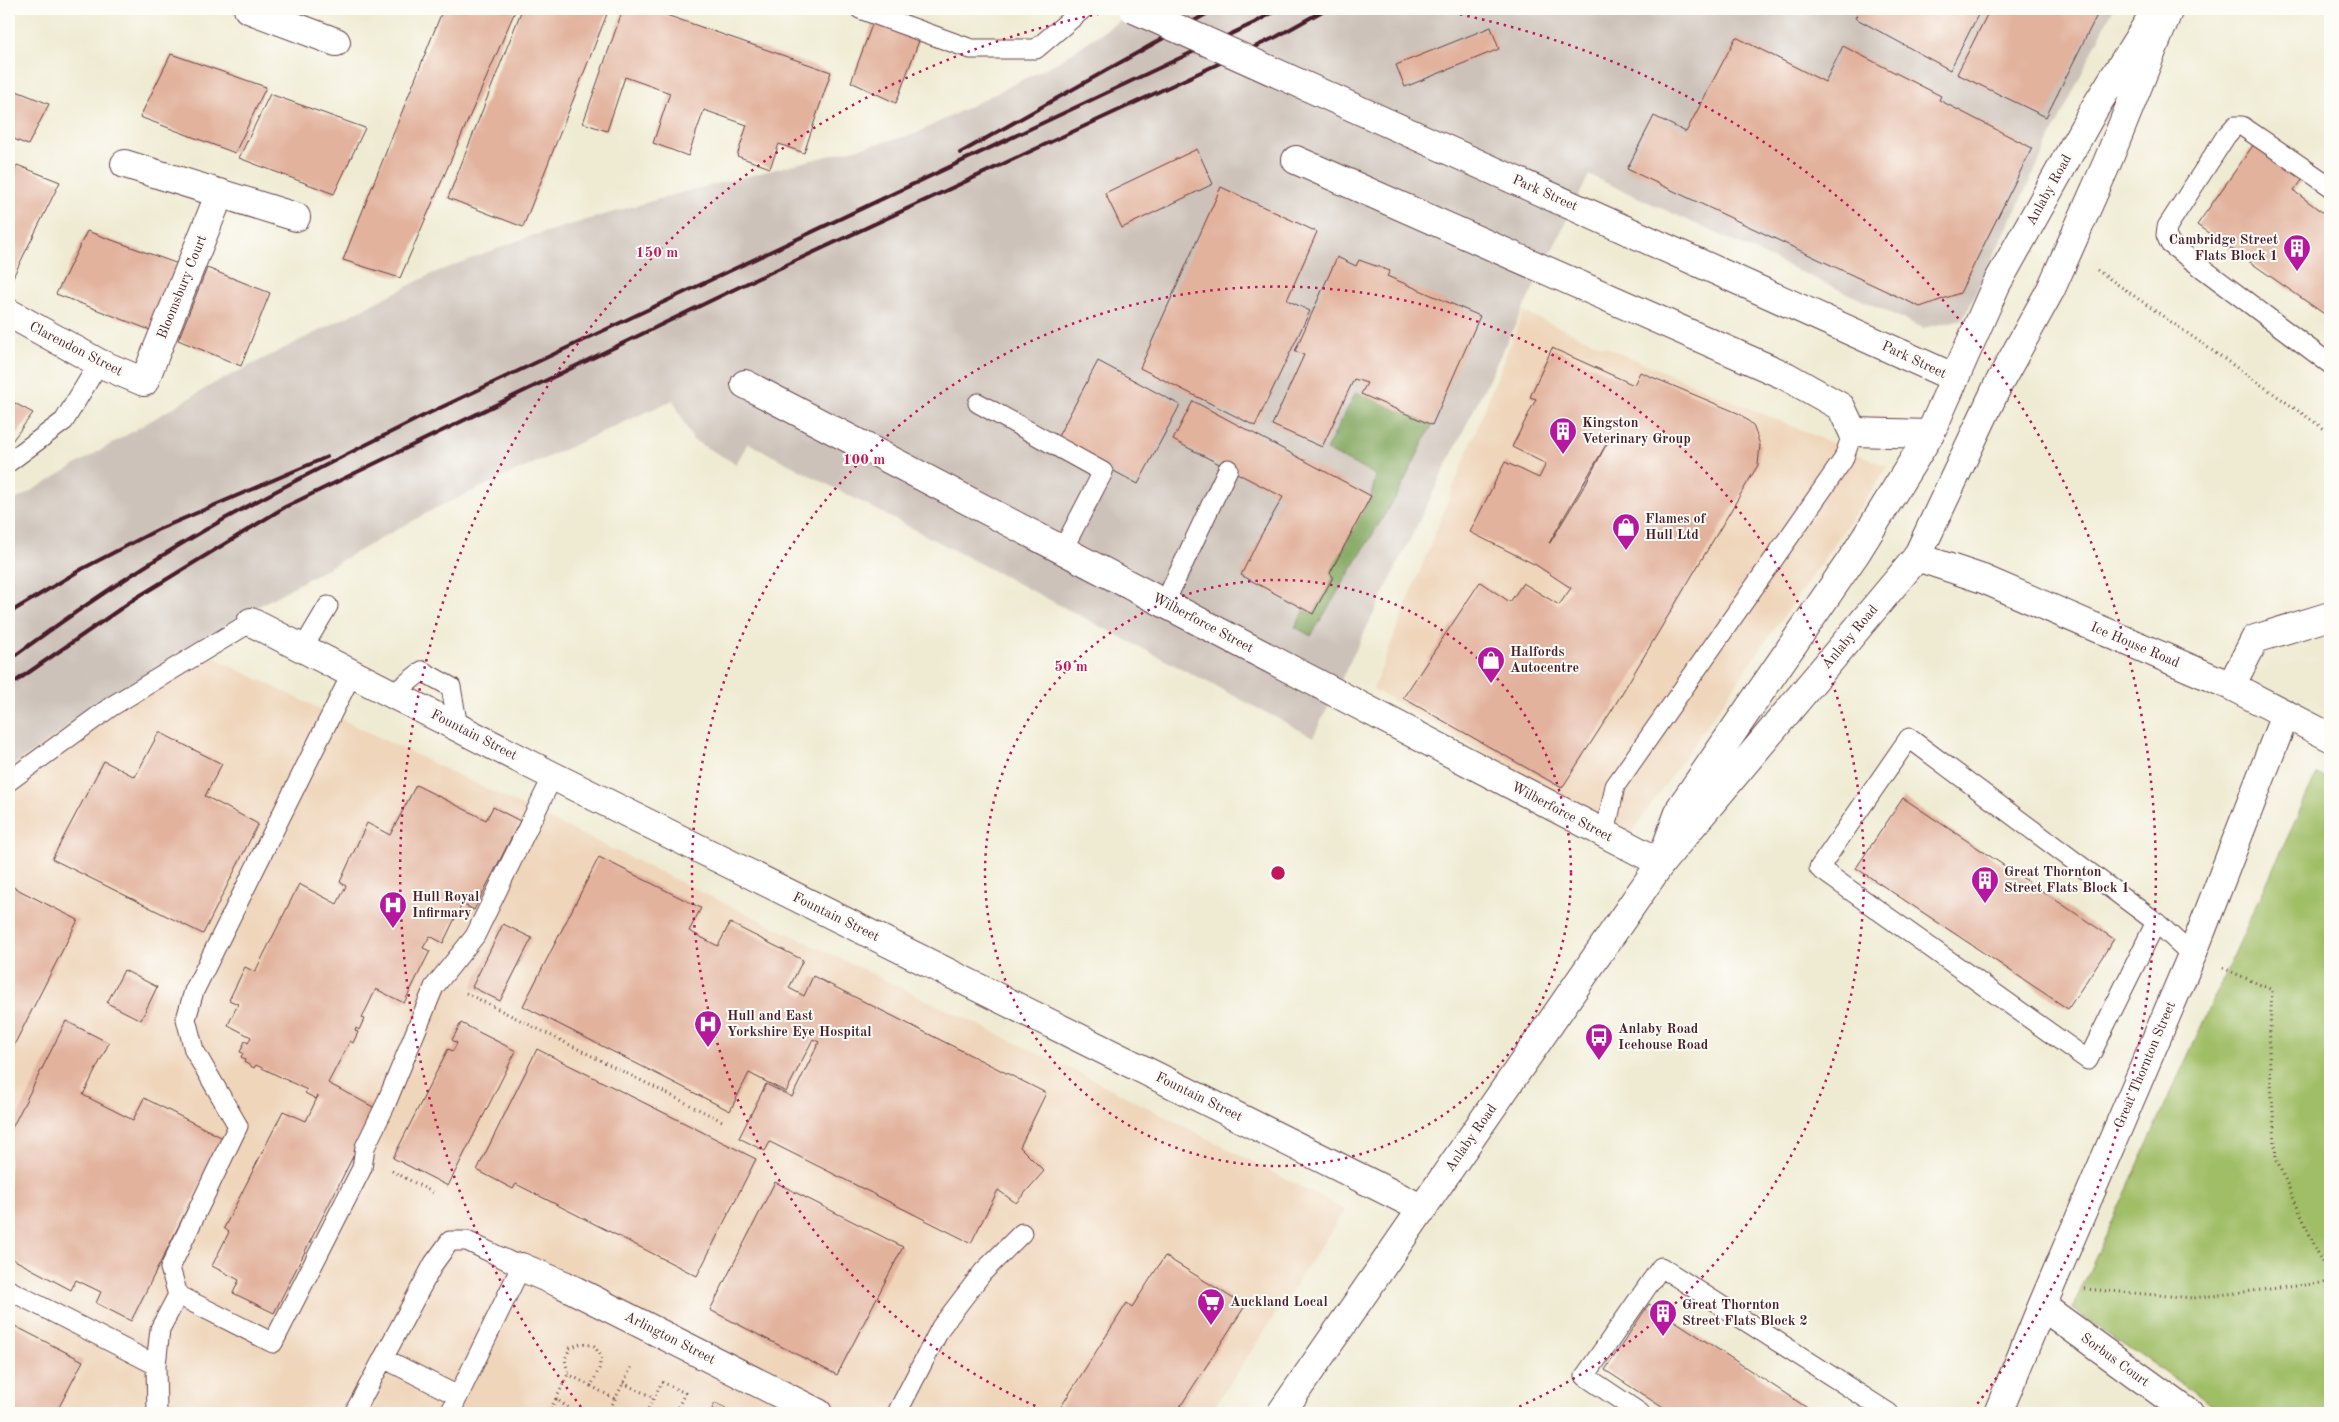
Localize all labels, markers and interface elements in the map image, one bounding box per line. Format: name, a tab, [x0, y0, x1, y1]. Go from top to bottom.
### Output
street label: Anlaby Road	[2024, 152, 2074, 228]
street label: Park Street	[1510, 172, 1580, 214]
street label: Bloomsbury Court	[155, 233, 209, 341]
place label: Cambridge Street Flats Block 1	[2169, 233, 2278, 263]
building icon: Cambridge Street Flats Block 1	[2282, 233, 2312, 272]
text: 150 m	[636, 246, 678, 261]
street label: Clarendon Street	[27, 319, 125, 379]
street label: Park Street	[1879, 339, 1949, 381]
building icon: Kingston Veterinary Group	[1548, 416, 1578, 455]
place label: Kingston Veterinary Group	[1582, 416, 1691, 446]
text: 100 m	[843, 453, 885, 468]
shop icon: Flames of Hull Ltd	[1611, 512, 1641, 551]
place label: Flames of Hull Ltd	[1645, 512, 1707, 542]
street label: Wilberforce Street	[1150, 590, 1256, 656]
street label: Anlaby Road	[1819, 602, 1881, 672]
street label: Ice House Road	[2089, 620, 2181, 670]
shop icon: Halfords Autocentre	[1476, 645, 1506, 684]
place label: Halfords Autocentre	[1510, 645, 1579, 675]
text: 50 m	[1054, 660, 1088, 675]
street label: Fountain Street	[429, 707, 519, 763]
street label: Wilberforce Street	[1509, 779, 1615, 845]
centre of rings	[1269, 864, 1287, 882]
building icon: Great Thornton Street Flats Block 1	[1970, 865, 2000, 904]
place label: Great Thornton Street Flats Block 1	[2004, 865, 2130, 895]
hospital icon: Hull Royal Infirmary	[378, 890, 408, 929]
place label: Hull Royal Infirmary	[412, 890, 479, 920]
street label: Fountain Street	[790, 890, 882, 944]
street label: Great Thornton Street	[2112, 999, 2178, 1130]
hospital icon: Hull and East Yorkshire Eye Hospital	[693, 1009, 723, 1048]
place label: Hull and East Yorkshire Eye Hospital	[727, 1009, 872, 1039]
bus stop icon: Anlaby Road Icehouse Road	[1584, 1022, 1614, 1061]
place label: Anlaby Road Icehouse Road	[1618, 1022, 1709, 1052]
street label: Fountain Street	[1153, 1070, 1245, 1124]
street label: Anlaby Road	[1443, 1102, 1499, 1174]
supermarket icon: Auckland Local	[1196, 1287, 1226, 1326]
place label: Auckland Local	[1230, 1295, 1328, 1309]
building icon: Great Thornton Street Flats Block 2	[1648, 1298, 1678, 1337]
place label: Great Thornton Street Flats Block 2	[1682, 1298, 1808, 1328]
street label: Arlington Street	[622, 1309, 718, 1367]
street label: Sorbus Court	[2078, 1331, 2152, 1389]

